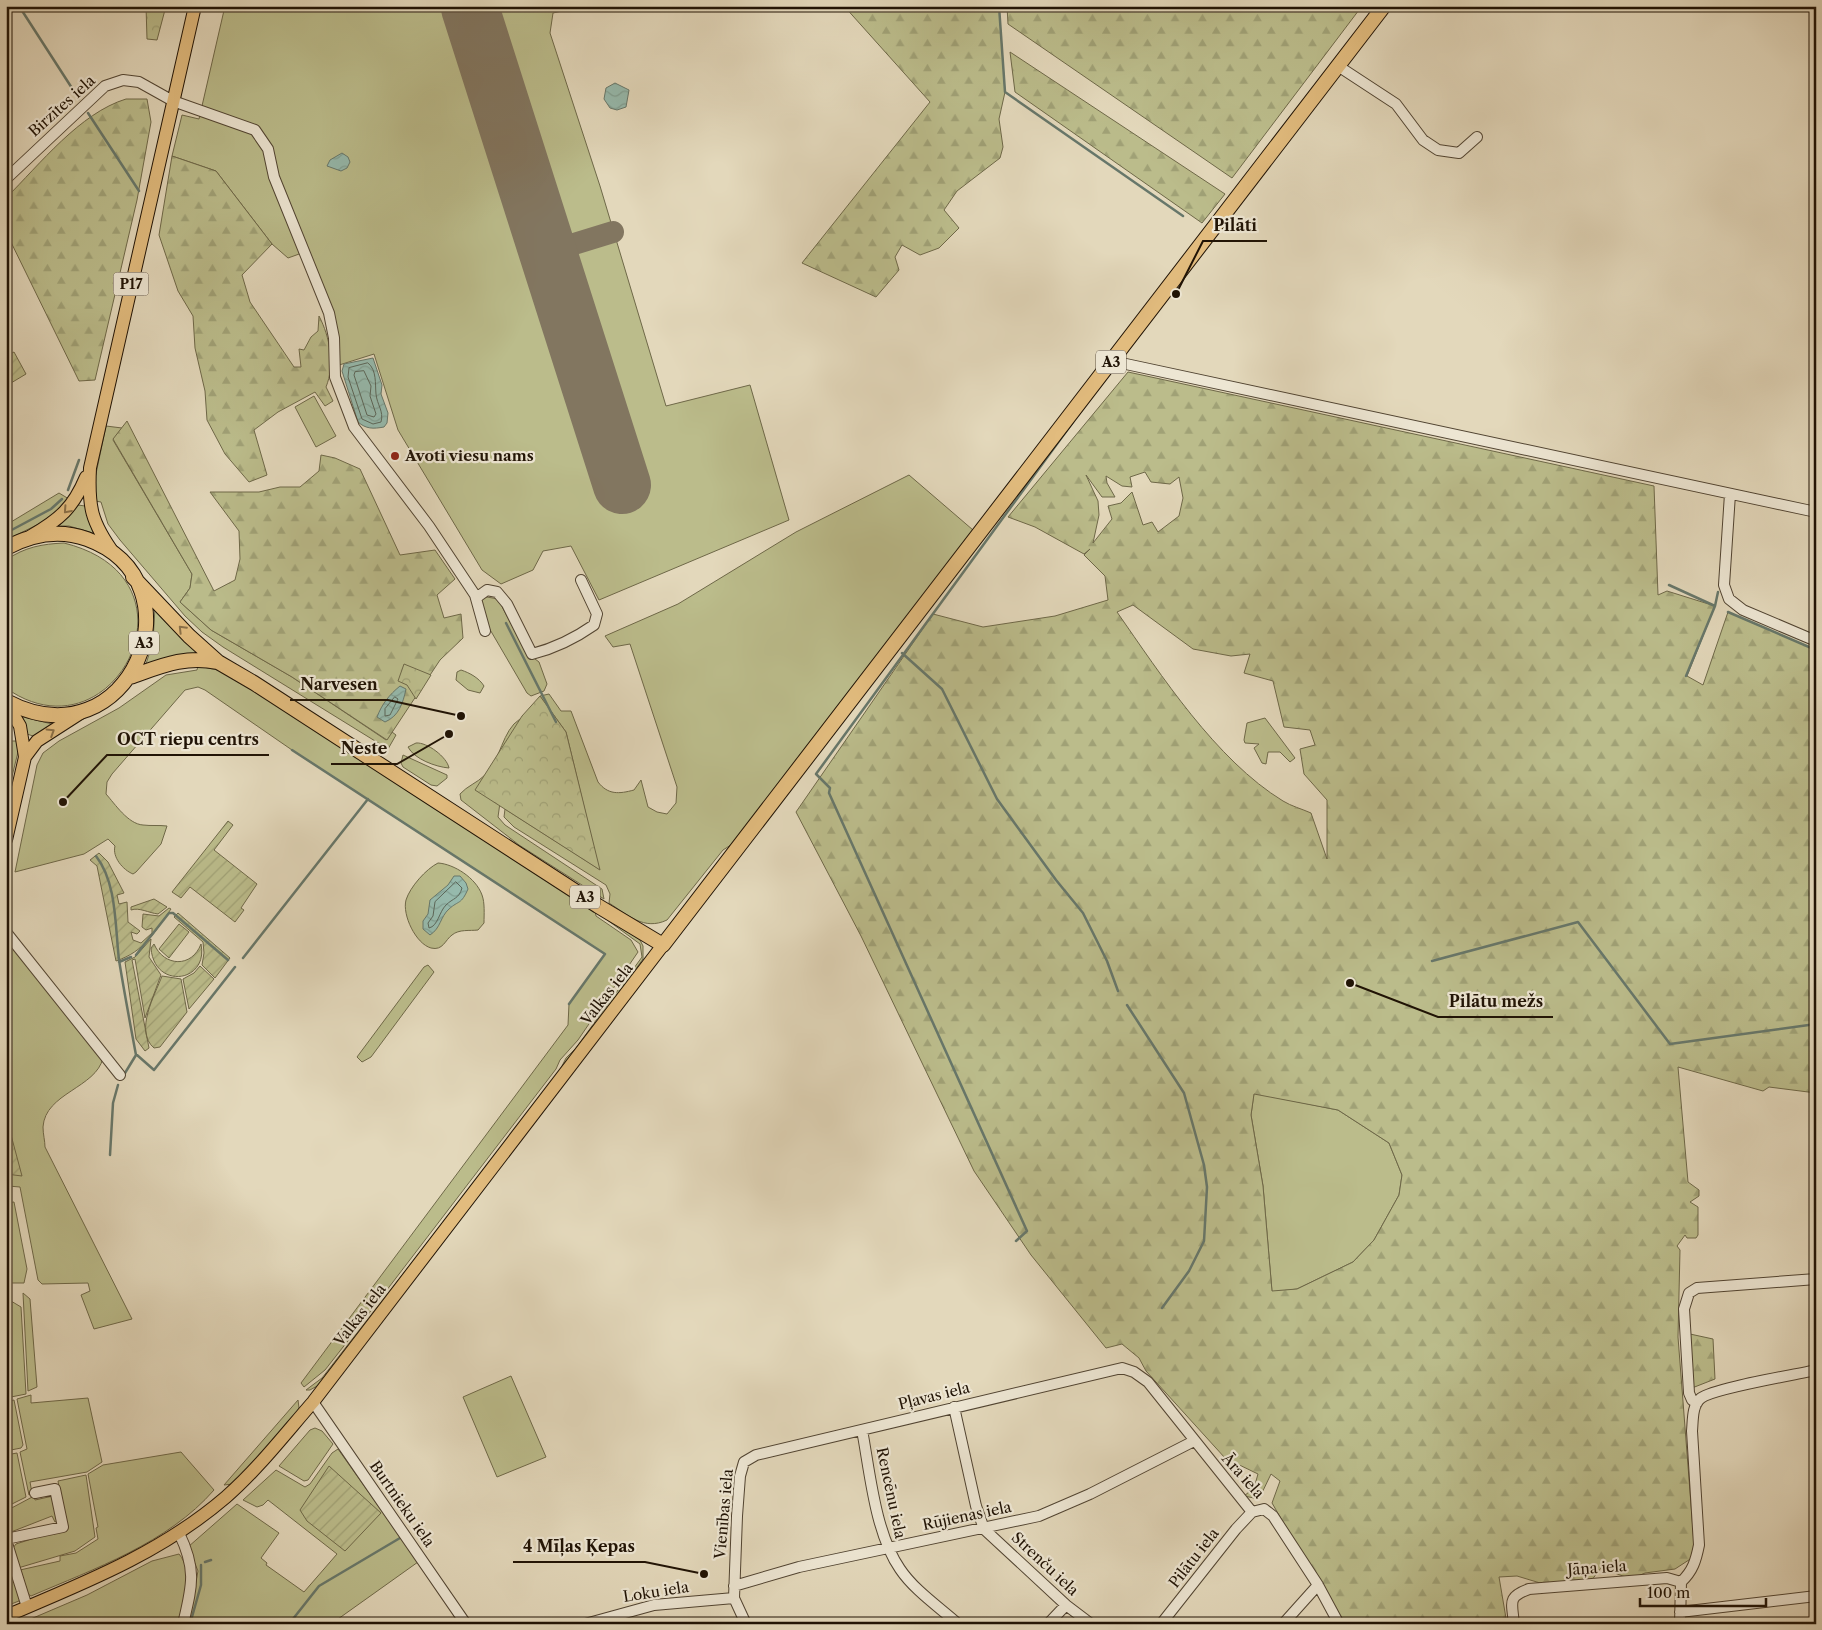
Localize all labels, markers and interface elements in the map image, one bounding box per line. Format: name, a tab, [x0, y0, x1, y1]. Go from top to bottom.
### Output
street label: Birzītes iela	[24, 71, 99, 141]
callout: Pilāti	[1203, 210, 1267, 241]
text: Pilāti	[1213, 215, 1257, 235]
road number: P17	[114, 272, 148, 296]
road number: A3	[1096, 351, 1126, 374]
place label: Avoti viesu nams	[404, 446, 534, 465]
marker: Avoti viesu nams	[389, 450, 401, 462]
one-way arrow	[64, 504, 73, 513]
one-way arrow	[179, 625, 188, 634]
road number: A3	[129, 632, 159, 654]
callout: Narvesen	[290, 669, 388, 700]
text: Narvesen	[300, 674, 378, 694]
callout: OCT riepu centrs	[107, 724, 269, 755]
one-way arrow	[45, 728, 54, 738]
text: OCT riepu centrs	[117, 729, 259, 749]
callout: Neste	[331, 733, 397, 764]
text: Neste	[341, 738, 388, 758]
road number: A3	[570, 886, 600, 909]
street label: Valkas iela	[576, 959, 637, 1029]
callout: Pilātu mežs	[1438, 986, 1553, 1017]
text: Pilātu mežs	[1449, 991, 1543, 1011]
street label: Valkas iela	[329, 1280, 390, 1350]
street label: Pļavas iela	[896, 1377, 972, 1414]
street label: Rencēnu iela	[873, 1445, 910, 1540]
street label: Āra iela	[1217, 1448, 1269, 1502]
street label: Burtnieku iela	[366, 1457, 439, 1551]
street label: Vienības iela	[710, 1468, 737, 1561]
street label: Rūjienas iela	[921, 1497, 1013, 1534]
street label: Pilātu iela	[1164, 1524, 1223, 1591]
street label: Strenču iela	[1008, 1528, 1083, 1600]
callout: 4 Mīļas Ķepas	[513, 1531, 645, 1562]
text: 4 Mīļas Ķepas	[523, 1536, 635, 1557]
street label: Jāņa iela	[1565, 1556, 1627, 1579]
scale bar	[1640, 1575, 1766, 1607]
street label: Loku iela	[622, 1577, 690, 1606]
text: 100 m	[1647, 1583, 1690, 1602]

